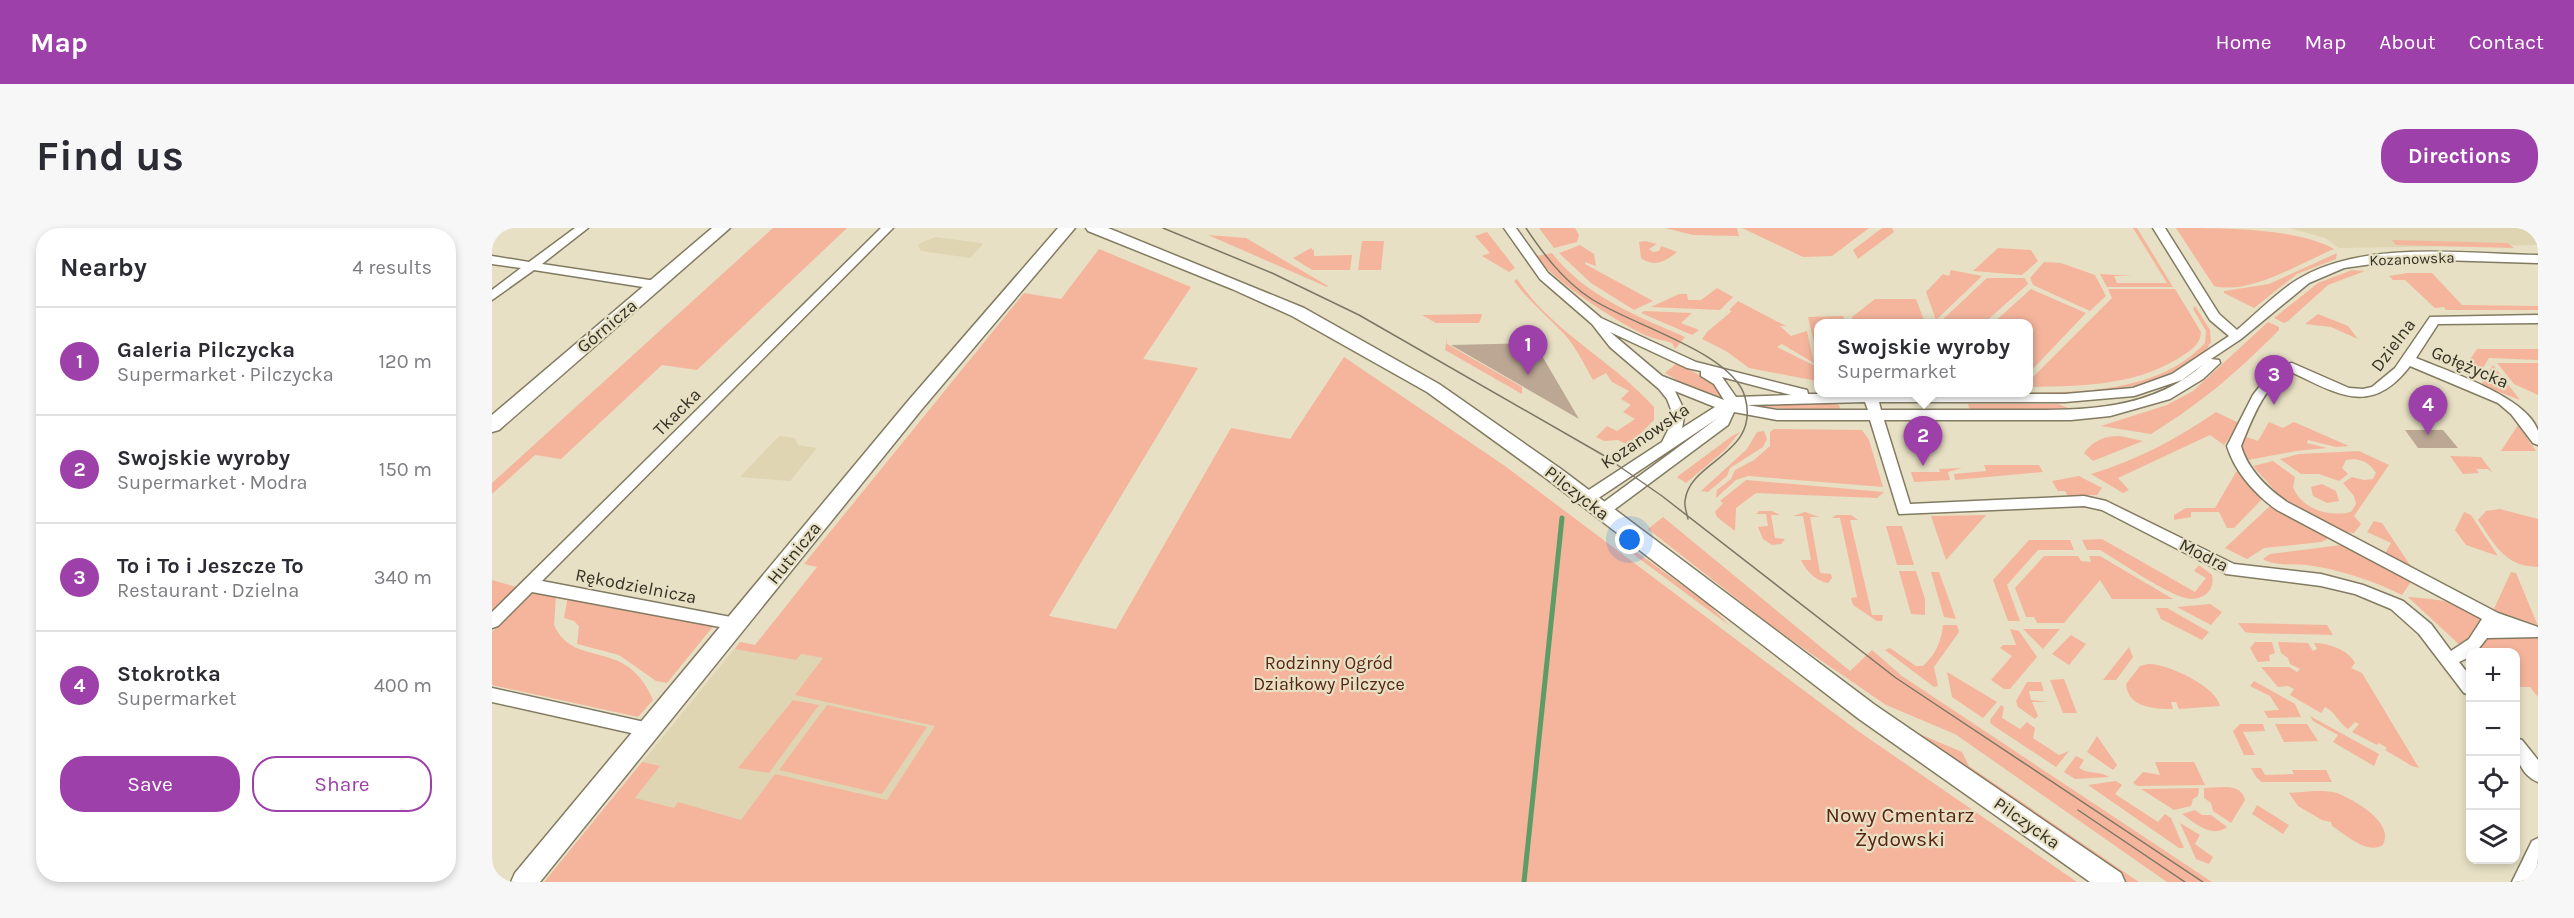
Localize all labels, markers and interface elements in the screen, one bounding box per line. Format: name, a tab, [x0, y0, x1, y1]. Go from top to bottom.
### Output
text: Map	[30, 26, 88, 59]
text: Home	[2216, 30, 2272, 54]
text: Map	[2305, 30, 2346, 54]
text: About	[2379, 30, 2436, 54]
text: Contact	[2469, 30, 2544, 54]
button: Directions	[2381, 129, 2538, 183]
text: Find us	[36, 131, 184, 181]
street label: Kozanowska	[2369, 249, 2455, 269]
text: Nearby	[60, 252, 147, 283]
text: 4 results	[352, 256, 432, 279]
street label: Górnicza	[572, 294, 642, 358]
street label: Dzielna	[2366, 314, 2420, 376]
popup	[1814, 319, 2033, 397]
pin: 1	[1508, 326, 1548, 375]
text: Swojskie wyroby	[1837, 334, 2010, 360]
text: Galeria Pilczycka	[117, 337, 295, 363]
street label: Gołężycka	[2428, 341, 2512, 393]
text: 1	[76, 350, 83, 373]
text: 120 m	[378, 350, 432, 373]
pin: 3	[2254, 356, 2294, 405]
text: Supermarket	[1837, 360, 1956, 383]
text: Supermarket · Pilczycka	[117, 363, 334, 386]
street label: Tkacka	[649, 384, 705, 440]
pin: 4	[2408, 386, 2448, 435]
street label: Kozanowska	[1596, 398, 1694, 474]
pin: 2	[1904, 416, 1942, 466]
text: Swojskie wyroby	[117, 445, 290, 471]
text: 2	[73, 458, 86, 481]
text: 150 m	[379, 458, 432, 481]
street label: Pilczycka	[1540, 461, 1614, 525]
text: Supermarket · Modra	[117, 471, 307, 494]
street label: Hutnicza	[762, 517, 826, 589]
your location	[1615, 525, 1644, 554]
street label: Modra	[2176, 533, 2232, 577]
text: To i To i Jeszcze To	[117, 553, 304, 579]
street label: Rękodzielnicza	[573, 563, 699, 609]
text: 3	[73, 566, 86, 589]
text: 340 m	[374, 566, 432, 589]
text: Restaurant · Dzielna	[117, 579, 299, 602]
map controls	[2466, 648, 2520, 864]
button: +	[2466, 648, 2520, 702]
park label: Rodzinny Ogród Działkowy Pilczyce	[1253, 652, 1405, 695]
text: Stokrotka	[117, 661, 221, 687]
text: 4	[74, 674, 85, 697]
text: 400 m	[374, 674, 432, 697]
text: Supermarket	[117, 687, 236, 710]
button: −	[2466, 702, 2520, 756]
button: Save	[60, 756, 240, 812]
button: Share	[252, 756, 432, 812]
button: locate	[2466, 756, 2520, 810]
street label: Pilczycka	[1990, 792, 2064, 854]
park label: Nowy Cmentarz Żydowski	[1826, 803, 1974, 851]
button: layers	[2466, 810, 2520, 864]

